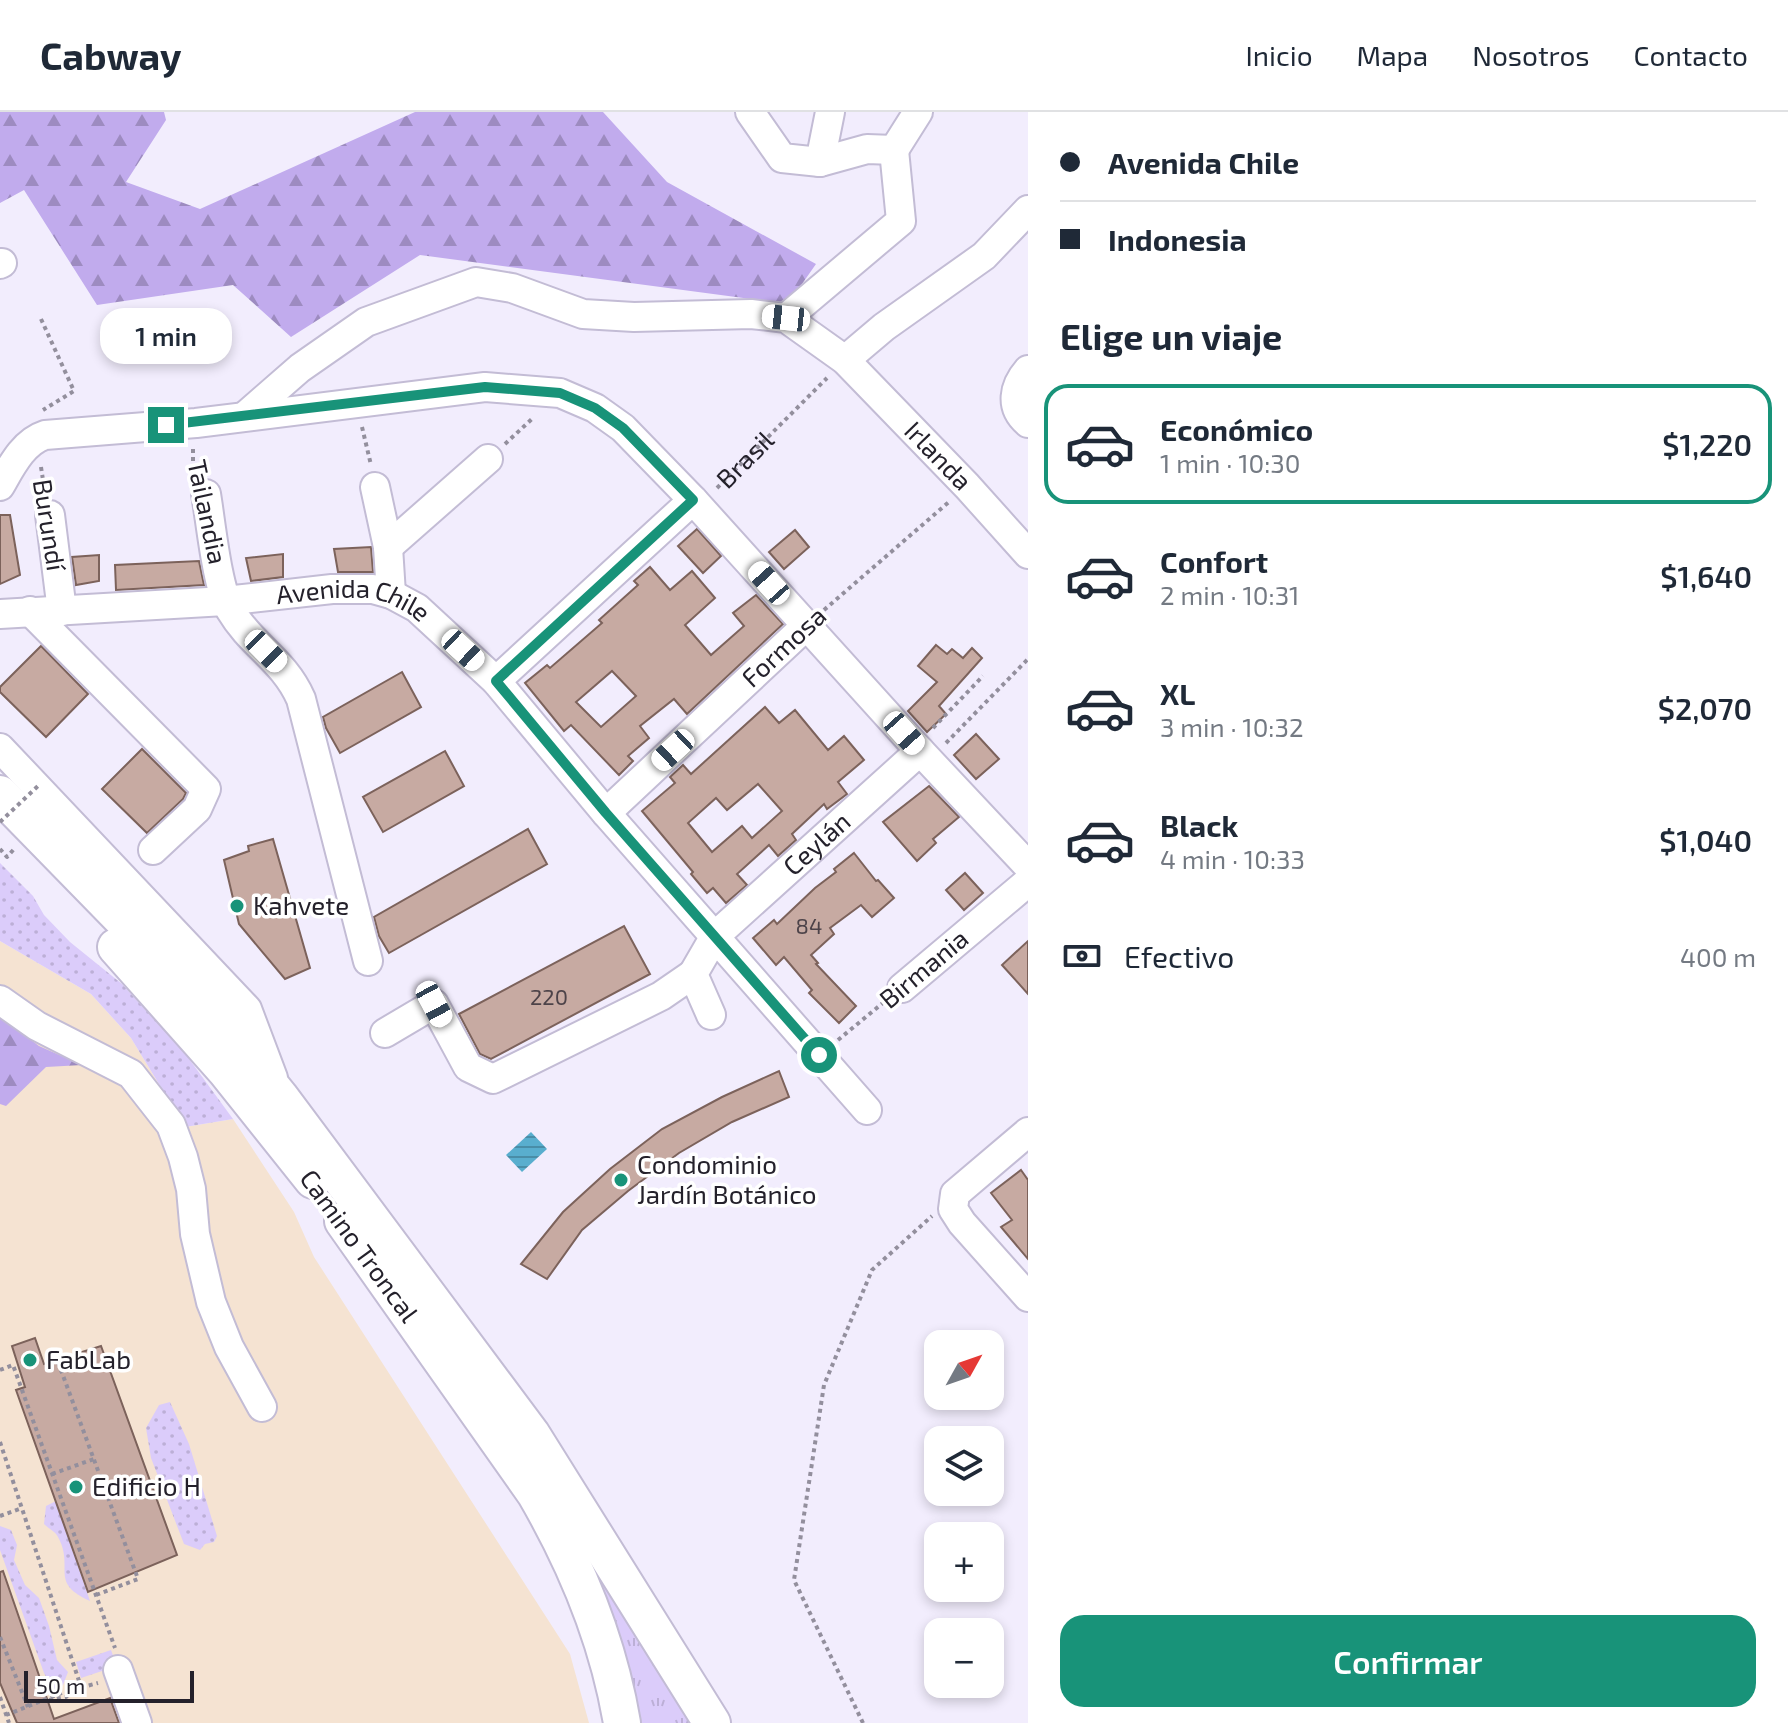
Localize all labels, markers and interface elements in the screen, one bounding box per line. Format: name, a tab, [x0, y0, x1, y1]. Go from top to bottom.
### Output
text: Cabway	[40, 32, 182, 78]
text: Inicio	[1246, 38, 1313, 72]
text: Mapa	[1357, 38, 1428, 72]
text: Nosotros	[1472, 38, 1590, 72]
text: Contacto	[1634, 38, 1748, 72]
text: Avenida Chile	[1108, 144, 1299, 180]
text: Indonesia	[1108, 221, 1247, 257]
car	[761, 304, 811, 332]
callout: 1 min	[100, 309, 232, 365]
text: Elige un viaje	[1060, 314, 1282, 357]
text: 1 min	[135, 320, 197, 351]
route end	[148, 407, 184, 443]
icon: car	[1064, 408, 1136, 480]
text: Económico	[1160, 411, 1313, 447]
street label: Irlanda	[899, 414, 979, 496]
street label: Brasil	[709, 423, 780, 494]
text: $1,220	[1662, 426, 1752, 462]
text: 1 min · 10:30	[1160, 447, 1301, 478]
street label: Tailandia	[182, 457, 235, 567]
street label: Burundí	[28, 477, 73, 574]
icon: car	[1064, 540, 1136, 612]
text: Confort	[1160, 543, 1268, 579]
car	[744, 557, 794, 609]
text: $1,640	[1660, 558, 1752, 594]
street label: Avenida Chile	[274, 572, 438, 627]
text: 2 min · 10:31	[1160, 579, 1299, 610]
street label: Formosa	[734, 599, 832, 693]
car	[437, 625, 489, 675]
car	[241, 626, 291, 676]
icon: car	[1064, 672, 1136, 744]
text: XL	[1160, 675, 1195, 711]
text: $2,070	[1658, 690, 1752, 726]
car	[879, 707, 929, 759]
text: 3 min · 10:32	[1160, 711, 1304, 742]
car	[647, 725, 699, 775]
icon: car	[1064, 804, 1136, 876]
street label: Ceylán	[776, 805, 856, 881]
text: Black	[1160, 807, 1238, 843]
text: $1,040	[1659, 822, 1752, 858]
text: 4 min · 10:33	[1160, 843, 1305, 874]
place label: Kahvete	[253, 889, 349, 920]
marker: Kahvete	[228, 897, 246, 915]
house number: 84	[796, 912, 822, 938]
street label: Birmania	[873, 922, 974, 1014]
icon: cash	[1060, 934, 1104, 978]
text: Efectivo	[1124, 938, 1234, 974]
text: 400 m	[1680, 941, 1756, 972]
car	[412, 977, 456, 1031]
house number: 220	[530, 983, 568, 1009]
route start	[801, 1037, 837, 1073]
place label: Condominio Jardín Botánico	[637, 1148, 816, 1209]
street label: Camino Troncal	[295, 1163, 426, 1328]
marker: Condominio Jardín Botánico	[612, 1171, 630, 1189]
north arrow	[924, 1330, 1004, 1410]
map controls	[924, 1330, 1004, 1698]
place label: FabLab	[46, 1343, 131, 1374]
marker: FabLab	[21, 1351, 39, 1369]
button: layers	[924, 1426, 1004, 1506]
place label: Edificio H	[92, 1470, 201, 1501]
marker: Edificio H	[67, 1478, 85, 1496]
button: +	[924, 1522, 1004, 1602]
button: Confirmar	[1060, 1615, 1756, 1707]
button: −	[924, 1618, 1004, 1698]
scale bar	[24, 1667, 194, 1703]
text: 50 m	[36, 1672, 85, 1698]

